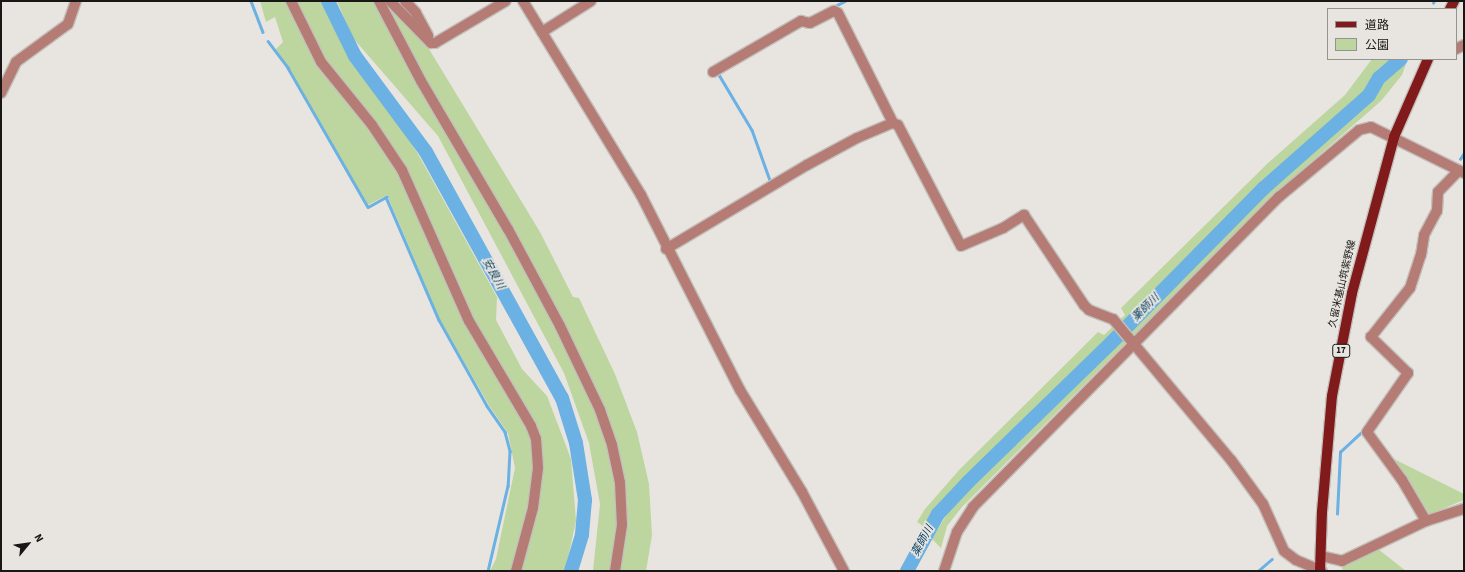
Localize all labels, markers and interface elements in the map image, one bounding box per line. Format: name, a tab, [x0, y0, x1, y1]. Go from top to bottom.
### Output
legend	[1327, 8, 1457, 60]
text: 道路	[1365, 17, 1389, 34]
text: 公園	[1365, 37, 1389, 54]
street label: 久留米基山筑紫野線	[1327, 239, 1359, 329]
water label: 安良川	[479, 256, 507, 292]
water label: 薬師川	[1130, 292, 1162, 324]
road number: 17	[1332, 344, 1350, 358]
water label: 薬師川	[909, 523, 937, 559]
north arrow	[8, 524, 48, 564]
text: N	[31, 531, 47, 545]

